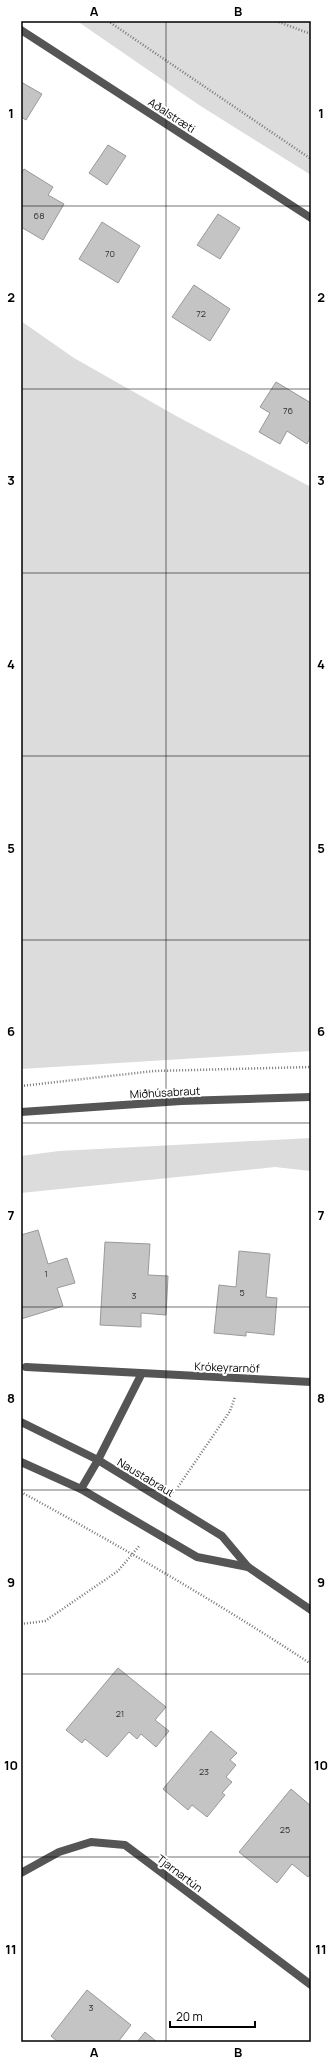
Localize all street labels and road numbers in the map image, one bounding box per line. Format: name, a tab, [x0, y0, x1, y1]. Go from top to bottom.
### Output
street label: Aðalstræti	[146, 94, 198, 136]
street label: Miðhúsabraut	[129, 1083, 201, 1101]
street label: Krókeyrarnöf	[194, 1358, 260, 1376]
street label: Naustabraut	[115, 1454, 177, 1500]
street label: Tjarnartún	[154, 1851, 206, 1895]

